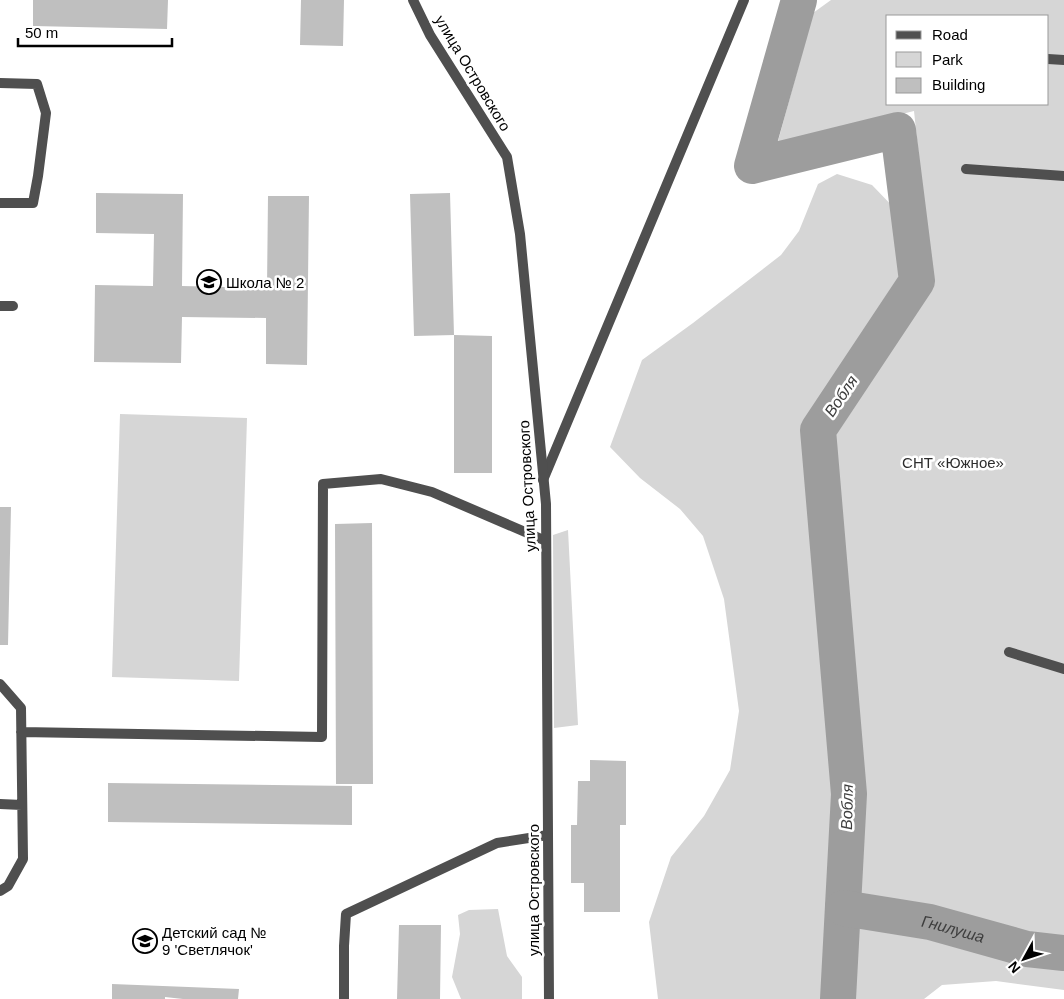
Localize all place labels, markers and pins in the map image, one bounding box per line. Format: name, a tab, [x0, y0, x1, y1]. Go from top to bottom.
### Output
school or university icon: Школа № 2	[196, 269, 222, 295]
place label: Школа № 2	[226, 274, 304, 291]
place label: Детский сад № 9 'Светлячок'	[162, 924, 267, 958]
school or university icon: Детский сад № 9 'Светлячок'	[132, 928, 158, 954]

